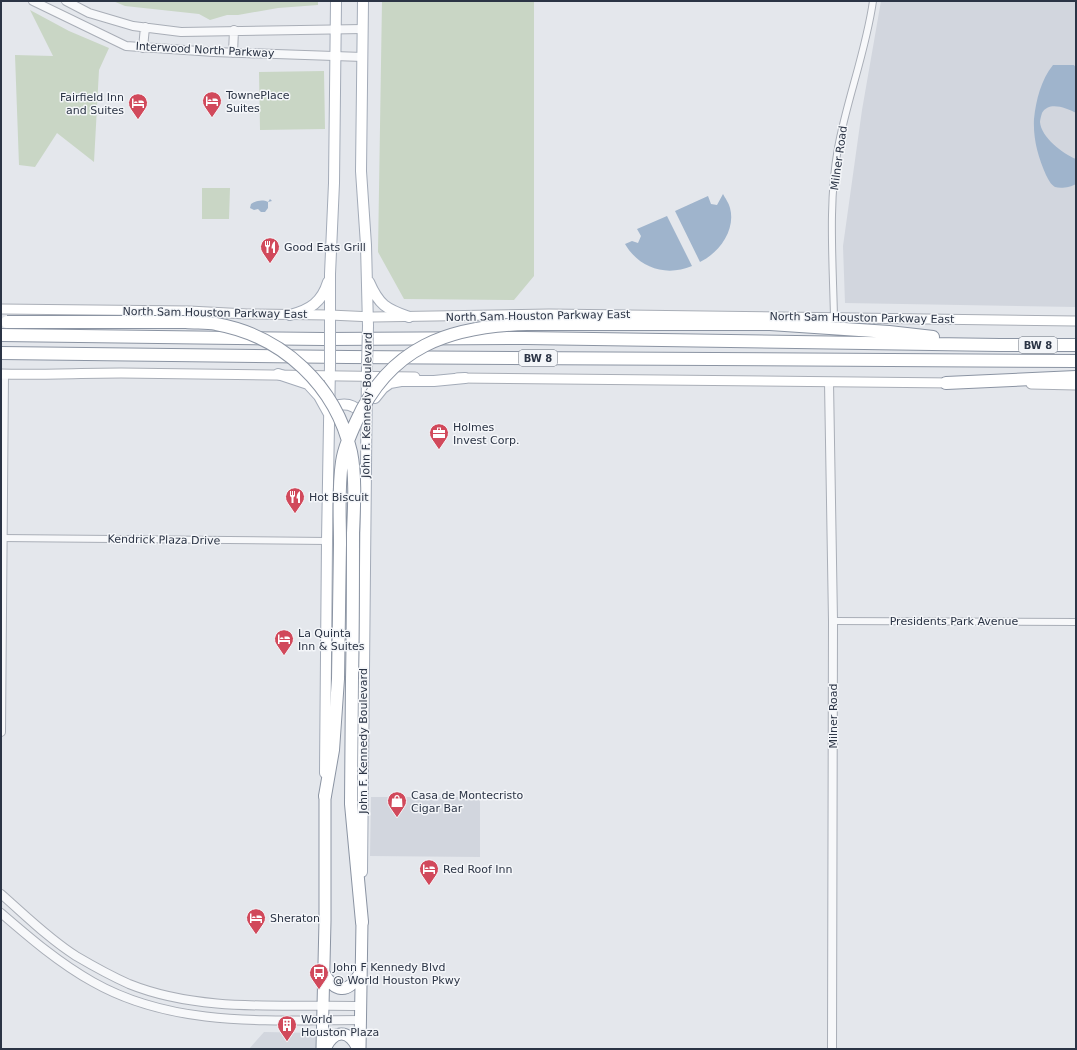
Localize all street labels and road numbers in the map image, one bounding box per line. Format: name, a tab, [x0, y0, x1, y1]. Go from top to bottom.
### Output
street label: Interwood North Parkway	[135, 40, 275, 60]
street label: Milner Road	[828, 125, 850, 191]
street label: North Sam Houston Parkway East	[123, 305, 308, 321]
street label: North Sam Houston Parkway East	[446, 308, 631, 324]
street label: North Sam Houston Parkway East	[770, 310, 955, 326]
street label: John F. Kennedy Boulevard	[359, 332, 375, 479]
road number: BW 8	[1019, 337, 1057, 353]
road number: BW 8	[519, 350, 557, 366]
street label: Kendrick Plaza Drive	[108, 533, 221, 547]
street label: Presidents Park Avenue	[890, 615, 1019, 628]
street label: John F. Kennedy Boulevard	[357, 668, 370, 815]
street label: Milner Road	[827, 684, 840, 748]

